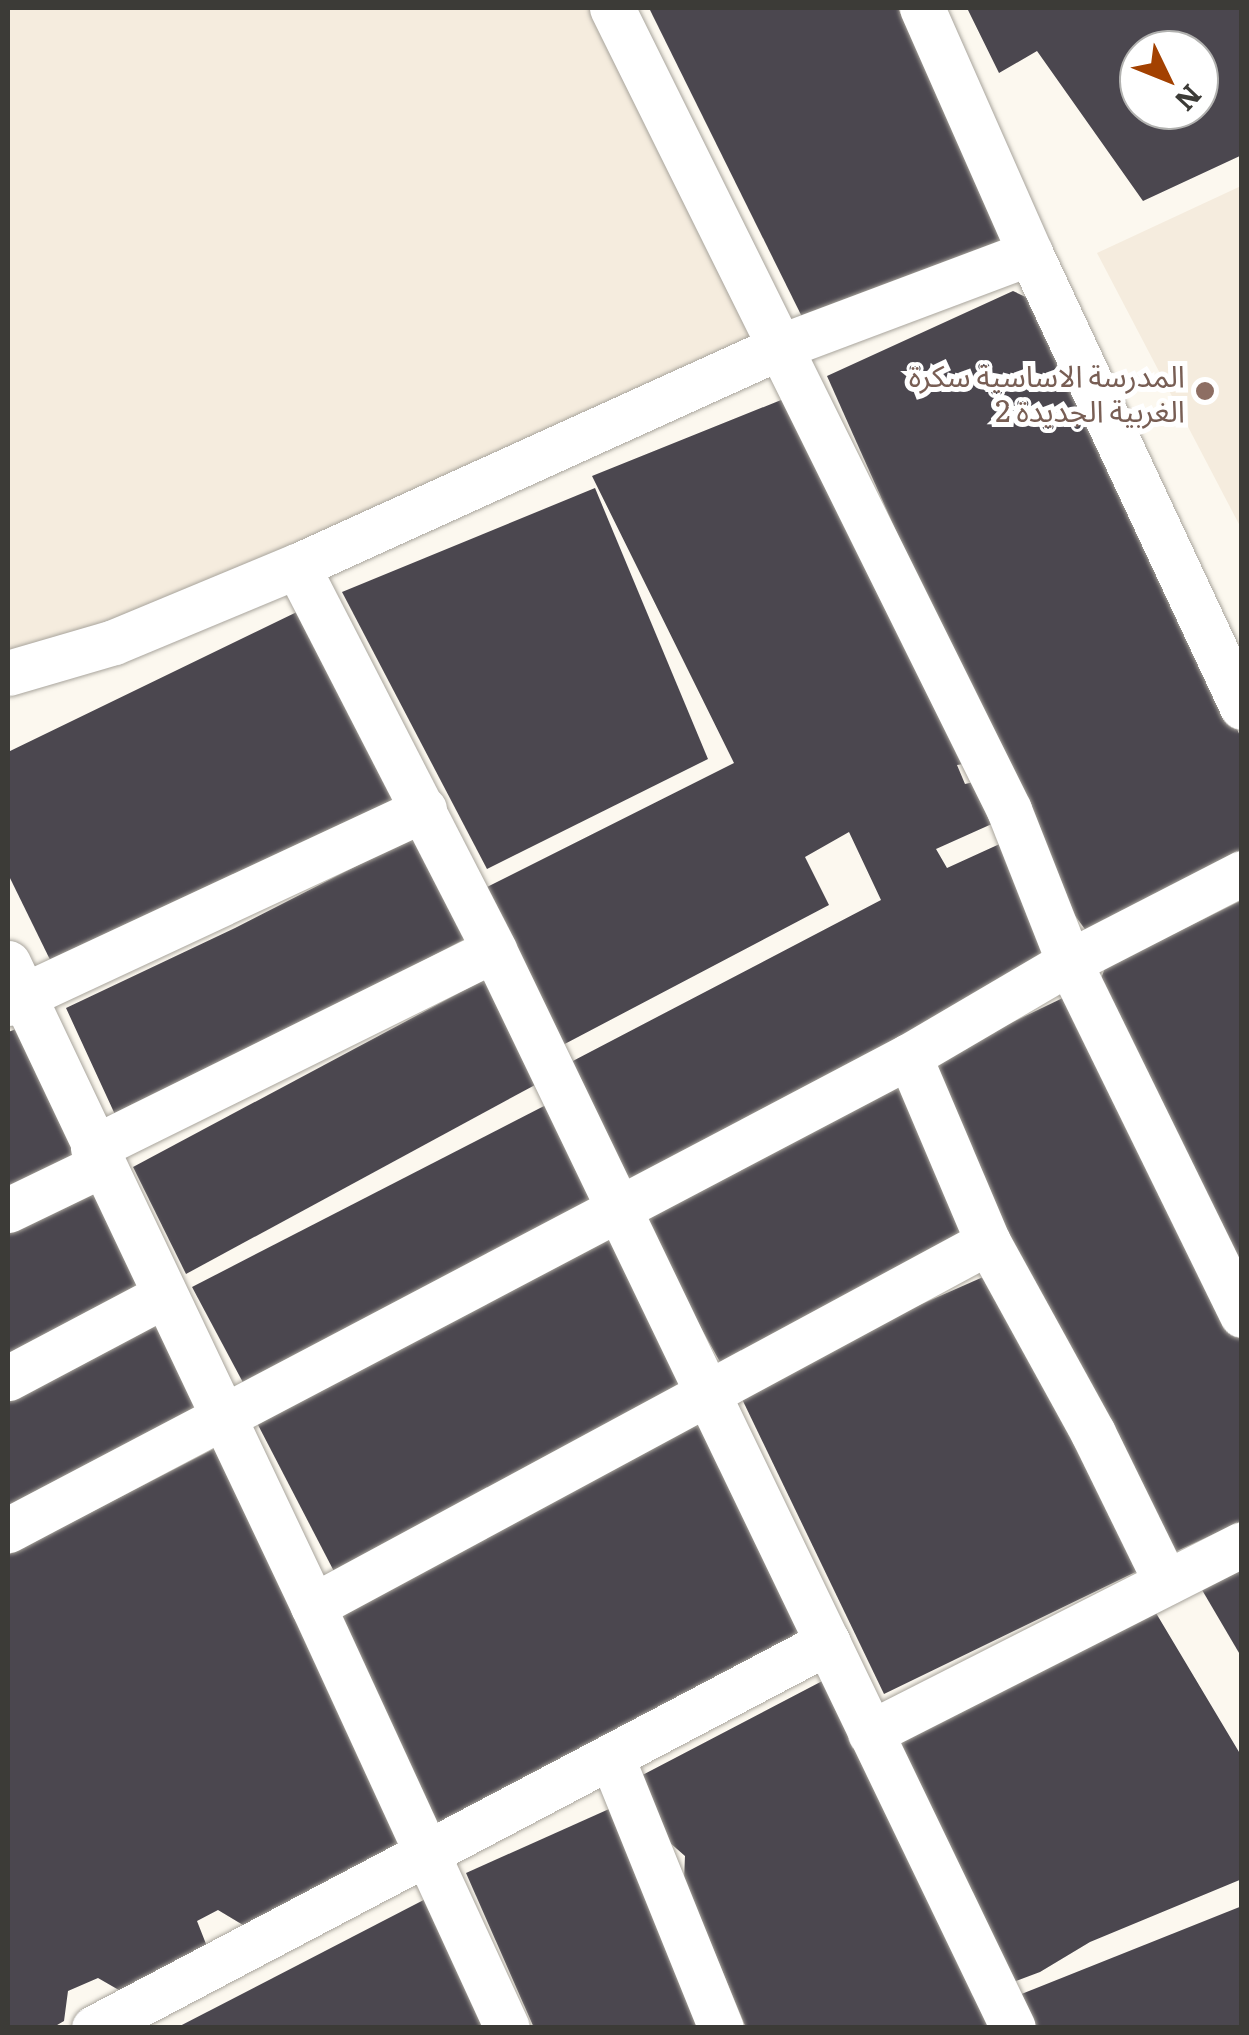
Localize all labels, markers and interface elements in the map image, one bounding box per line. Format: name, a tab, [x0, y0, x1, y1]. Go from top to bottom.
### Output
north arrow	[1119, 30, 1219, 130]
text: N	[1166, 76, 1213, 122]
place label: المدرسة الاساسية سكرة الغربية الجديدة 2	[909, 356, 1185, 426]
marker: المدرسة الاساسية سكرة الغربية الجديدة 2	[1194, 380, 1216, 402]

